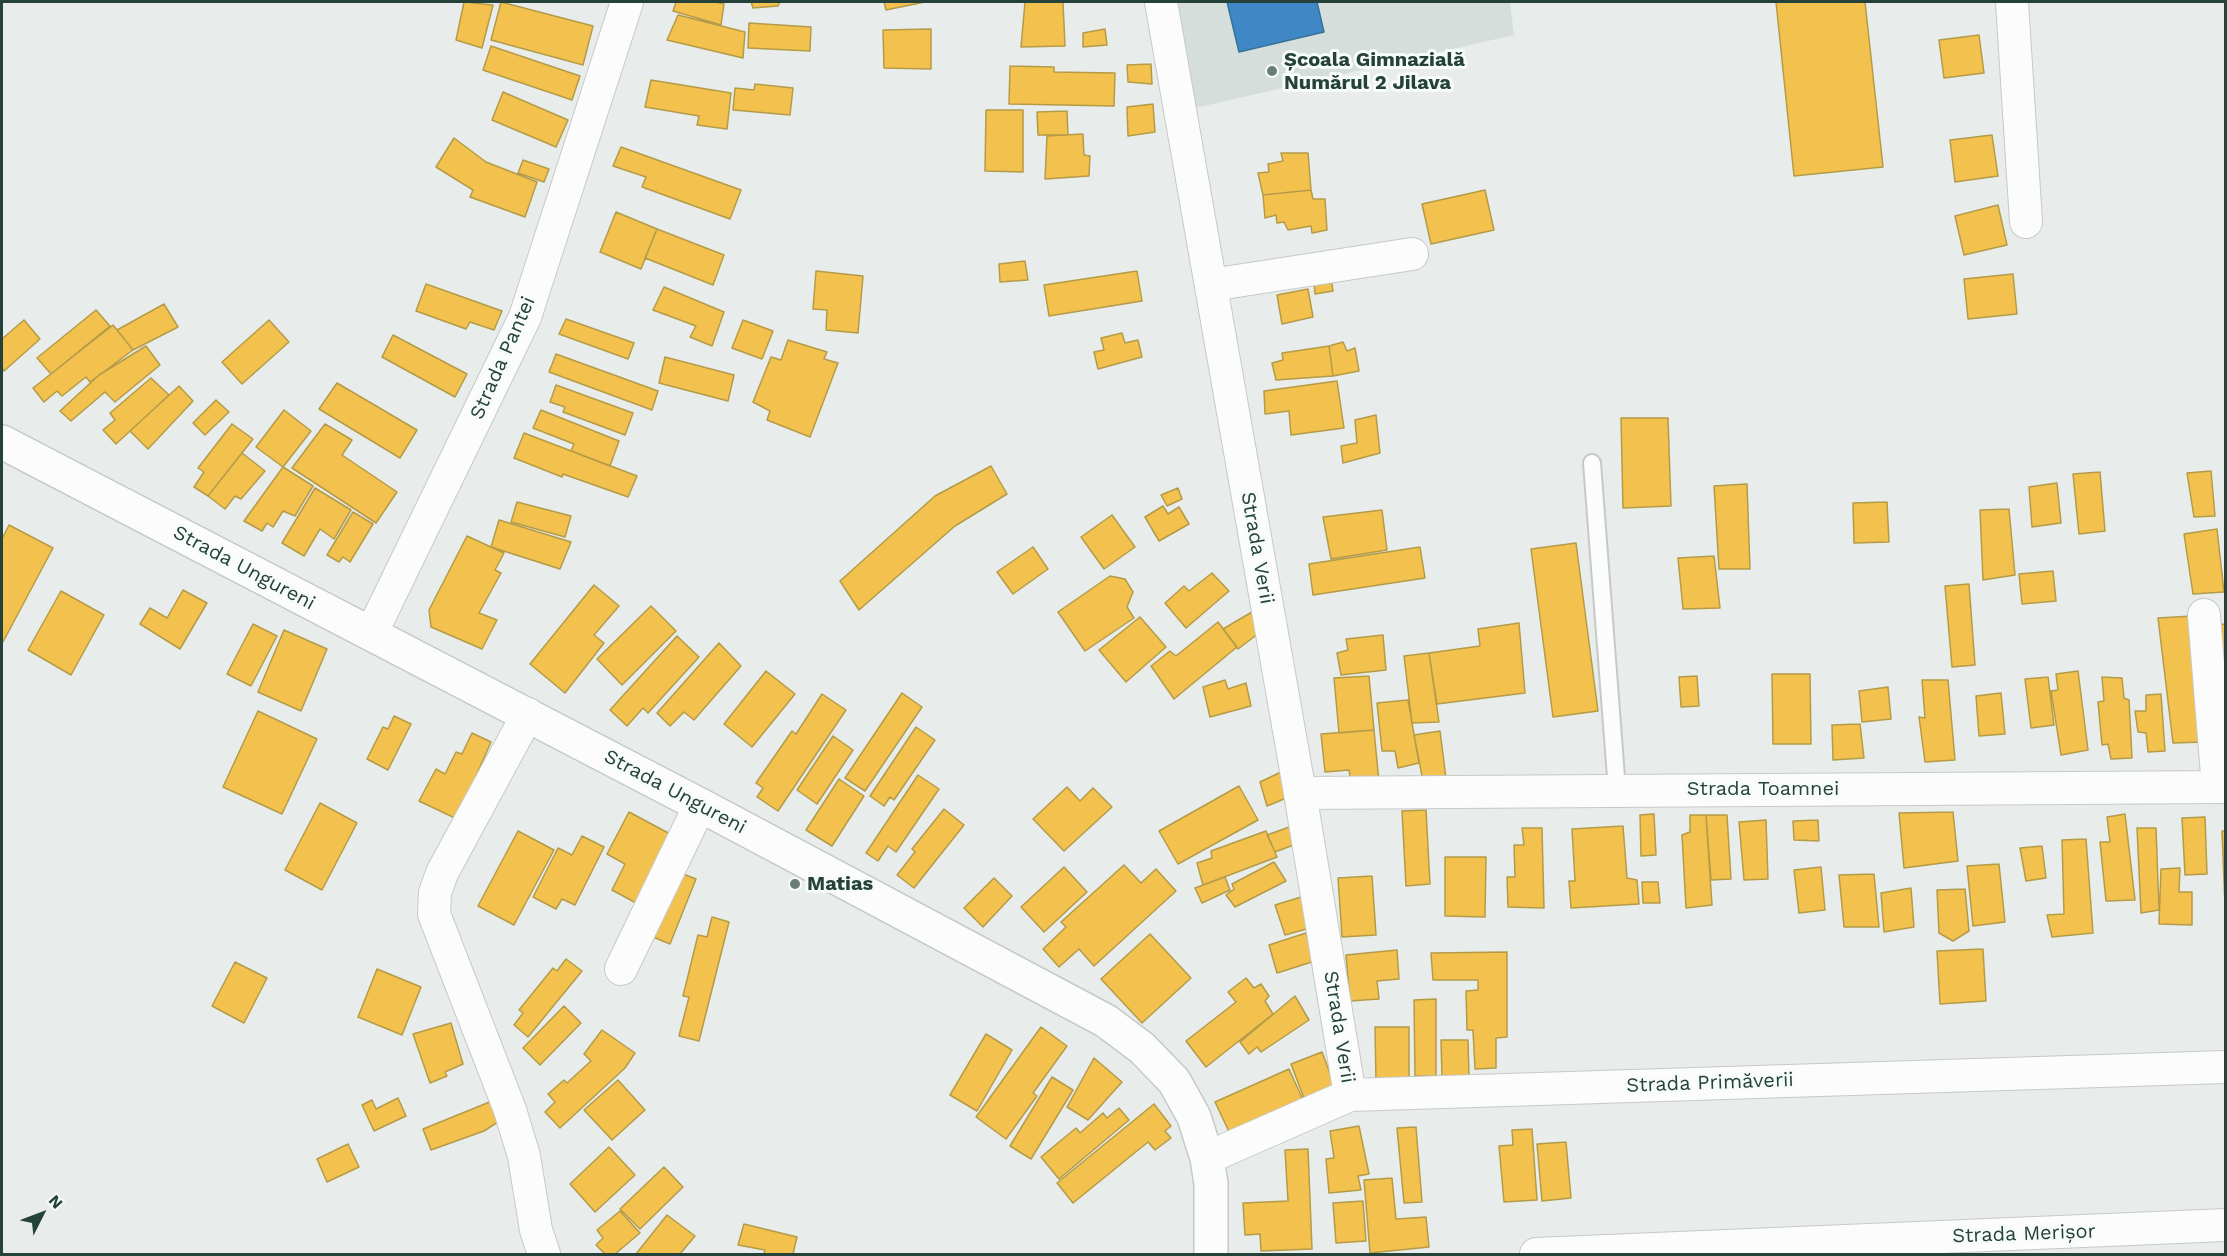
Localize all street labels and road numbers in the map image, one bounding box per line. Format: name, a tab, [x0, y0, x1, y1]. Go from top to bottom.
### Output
street label: Strada Pantei	[465, 293, 541, 423]
street label: Strada Verii	[1235, 490, 1279, 606]
street label: Strada Ungureni	[169, 520, 319, 616]
street label: Strada Ungureni	[600, 744, 750, 840]
street label: Strada Toamnei	[1687, 777, 1839, 801]
street label: Strada Verii	[1318, 969, 1360, 1085]
street label: Strada Primăverii	[1626, 1068, 1794, 1098]
street label: Strada Merișor	[1952, 1219, 2096, 1249]

